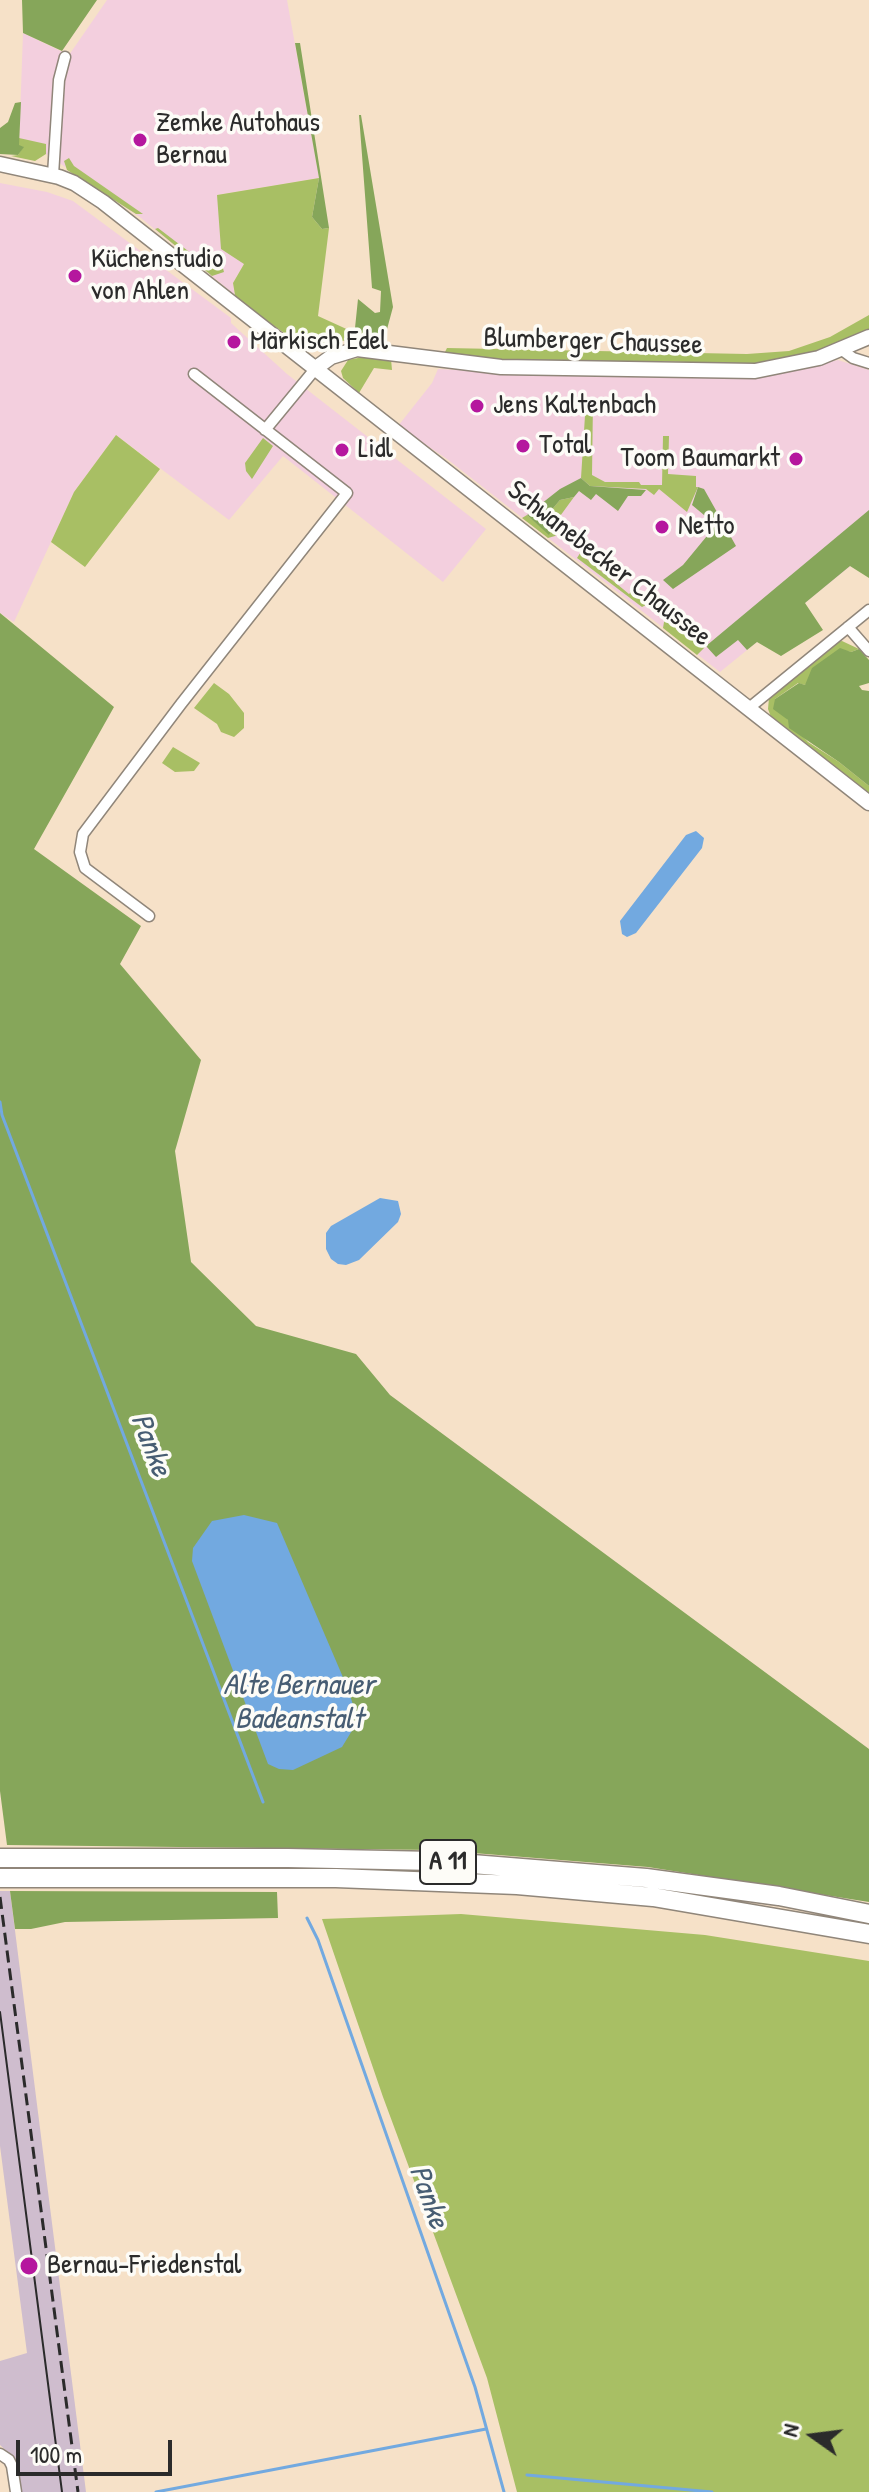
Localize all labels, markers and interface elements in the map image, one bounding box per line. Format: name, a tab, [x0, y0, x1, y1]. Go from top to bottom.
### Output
place label: Zemke Autohaus Bernau	[156, 107, 320, 173]
marker: Zemke Autohaus Bernau	[131, 131, 149, 149]
place label: Küchenstudio von Ahlen	[91, 243, 223, 309]
marker: Küchenstudio von Ahlen	[66, 267, 84, 285]
street label: Blumberger Chaussee	[483, 321, 703, 363]
place label: Märkisch Edel	[250, 325, 388, 359]
marker: Märkisch Edel	[225, 333, 243, 351]
place label: Jens Kaltenbach	[493, 389, 656, 423]
marker: Jens Kaltenbach	[468, 397, 486, 415]
place label: Total	[539, 429, 591, 463]
place label: Lidl	[358, 433, 393, 467]
marker: Total	[514, 437, 532, 455]
marker: Lidl	[333, 441, 351, 459]
place label: Toom Baumarkt	[620, 442, 780, 476]
marker: Toom Baumarkt	[787, 450, 805, 468]
street label: Schwanebecker Chaussee	[500, 474, 718, 654]
place label: Netto	[678, 510, 735, 544]
marker: Netto	[653, 518, 671, 536]
water label: Panke	[122, 1409, 178, 1481]
water label: Alte Bernauer Badeanstalt	[223, 1668, 375, 1738]
road number: A 11	[420, 1840, 476, 1884]
water label: Panke	[400, 2161, 456, 2233]
place label: Bernau-Friedenstal	[47, 2249, 242, 2283]
marker: Bernau-Friedenstal	[18, 2255, 40, 2277]
north arrow	[773, 2396, 853, 2476]
text: N	[774, 2421, 806, 2440]
scale bar	[20, 2424, 176, 2474]
text: 100 m	[30, 2438, 82, 2470]

